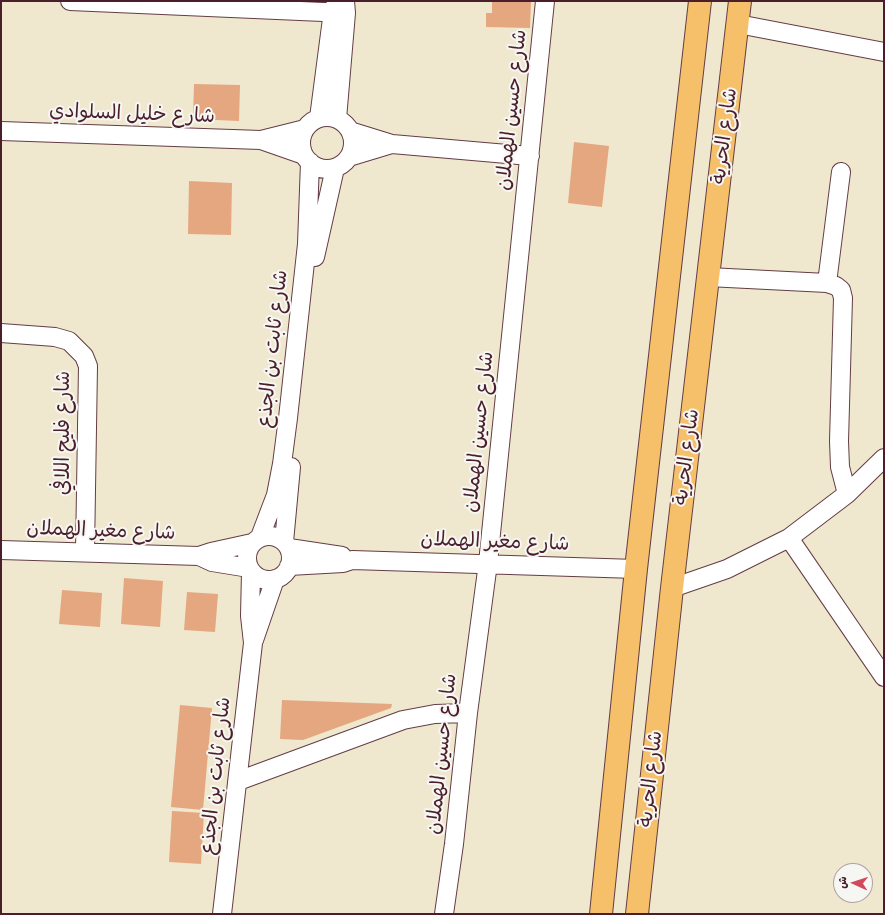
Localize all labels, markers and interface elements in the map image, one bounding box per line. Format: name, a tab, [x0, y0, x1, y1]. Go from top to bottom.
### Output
street label: شارع حسين الهملان	[492, 28, 532, 192]
street label: شارع الحرية	[707, 86, 743, 186]
street label: شارع خليل السلوادي	[49, 99, 215, 129]
street label: شارع ثابت بن الجذع	[253, 269, 293, 429]
street label: شارع حسين الهملان	[459, 350, 499, 514]
street label: شارع فليح اللافي	[52, 371, 76, 495]
street label: شارع الحرية	[669, 407, 705, 507]
street label: شارع مغير الهملان	[26, 516, 176, 546]
street label: شارع مغير الهملان	[420, 527, 570, 557]
street label: شارع حسين الهملان	[422, 672, 462, 836]
street label: شارع ثابت بن الجذع	[196, 696, 236, 856]
street label: شارع الحرية	[634, 730, 668, 828]
north arrow	[833, 863, 873, 903]
text: ش	[835, 876, 849, 889]

